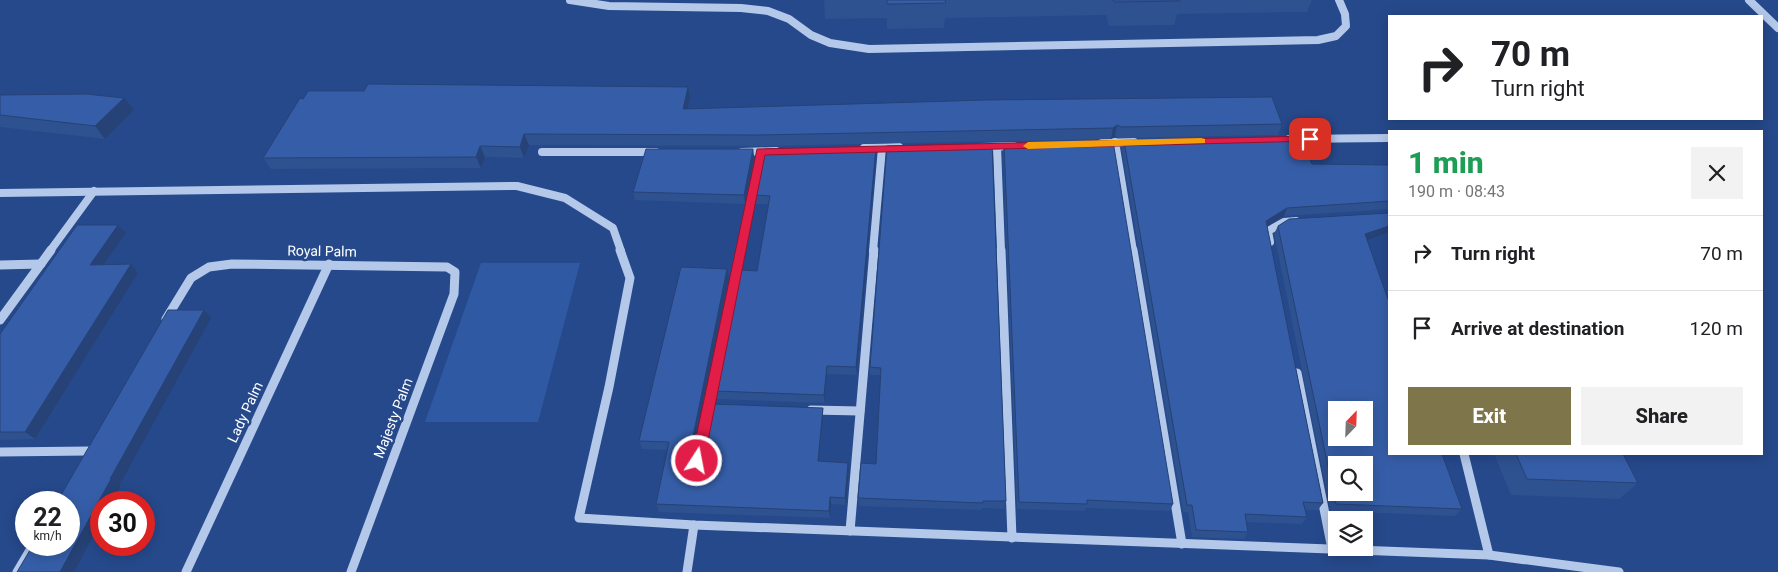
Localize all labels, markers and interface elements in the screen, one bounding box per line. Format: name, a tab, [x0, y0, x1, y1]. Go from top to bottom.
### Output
text: 70 m	[1491, 34, 1570, 75]
icon: right	[1408, 35, 1473, 100]
text: Turn right	[1491, 76, 1585, 101]
pin	[1289, 118, 1331, 160]
icon: arrive	[1296, 125, 1324, 153]
text: 1 min	[1408, 145, 1484, 180]
button: close	[1691, 147, 1743, 199]
text: 190 m · 08:43	[1408, 182, 1505, 201]
icon: right	[1408, 239, 1436, 267]
street label: Royal Palm	[287, 242, 357, 260]
text: Turn right	[1451, 242, 1535, 265]
text: 70 m	[1700, 242, 1743, 265]
icon: arrive	[1408, 314, 1436, 342]
text: Arrive at destination	[1451, 317, 1624, 340]
text: 120 m	[1690, 317, 1743, 340]
street label: Majesty Palm	[370, 376, 416, 460]
street label: Lady Palm	[224, 379, 266, 445]
button: Exit	[1408, 387, 1571, 445]
button: Share	[1581, 387, 1743, 445]
north arrow	[1328, 401, 1372, 446]
map controls	[1328, 401, 1373, 556]
position arrow	[670, 434, 722, 486]
button: search	[1328, 456, 1373, 501]
speed limit sign: 30	[90, 491, 155, 556]
text: 22	[33, 503, 62, 532]
button: layers	[1328, 511, 1373, 556]
text: km/h	[33, 529, 62, 543]

